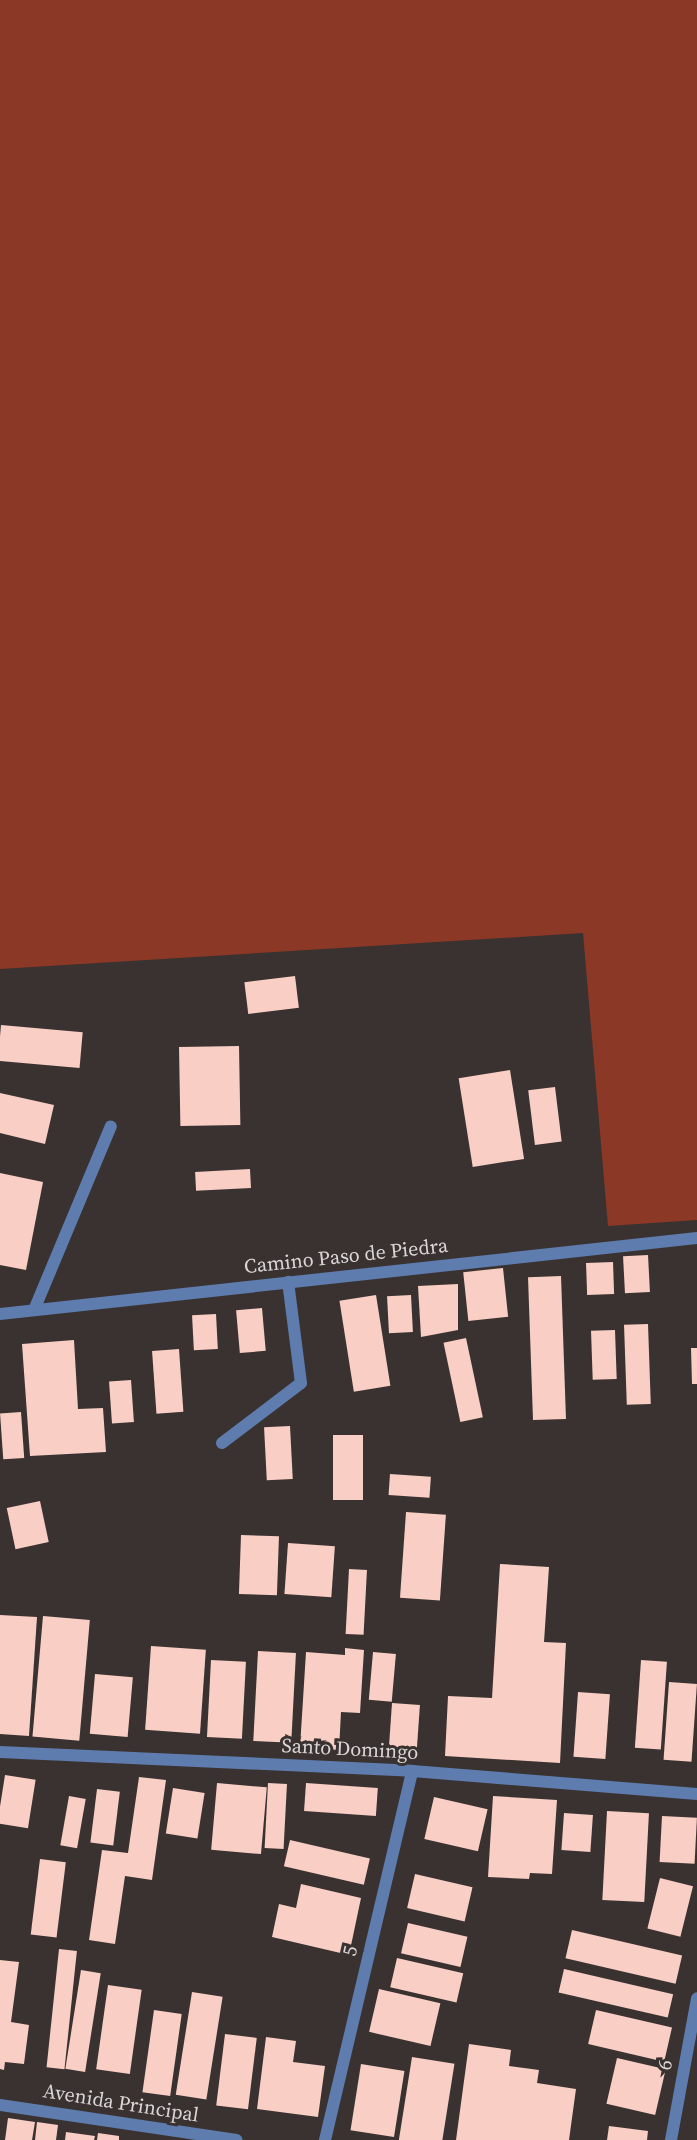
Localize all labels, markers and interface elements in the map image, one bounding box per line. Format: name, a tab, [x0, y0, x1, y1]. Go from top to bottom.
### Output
street label: Camino Paso de Piedra	[243, 1233, 449, 1279]
street label: Santo Domingo	[281, 1733, 419, 1765]
street label: 5	[337, 1943, 363, 1959]
street label: 6	[652, 2058, 678, 2072]
street label: Avenida Principal	[41, 2079, 201, 2127]

